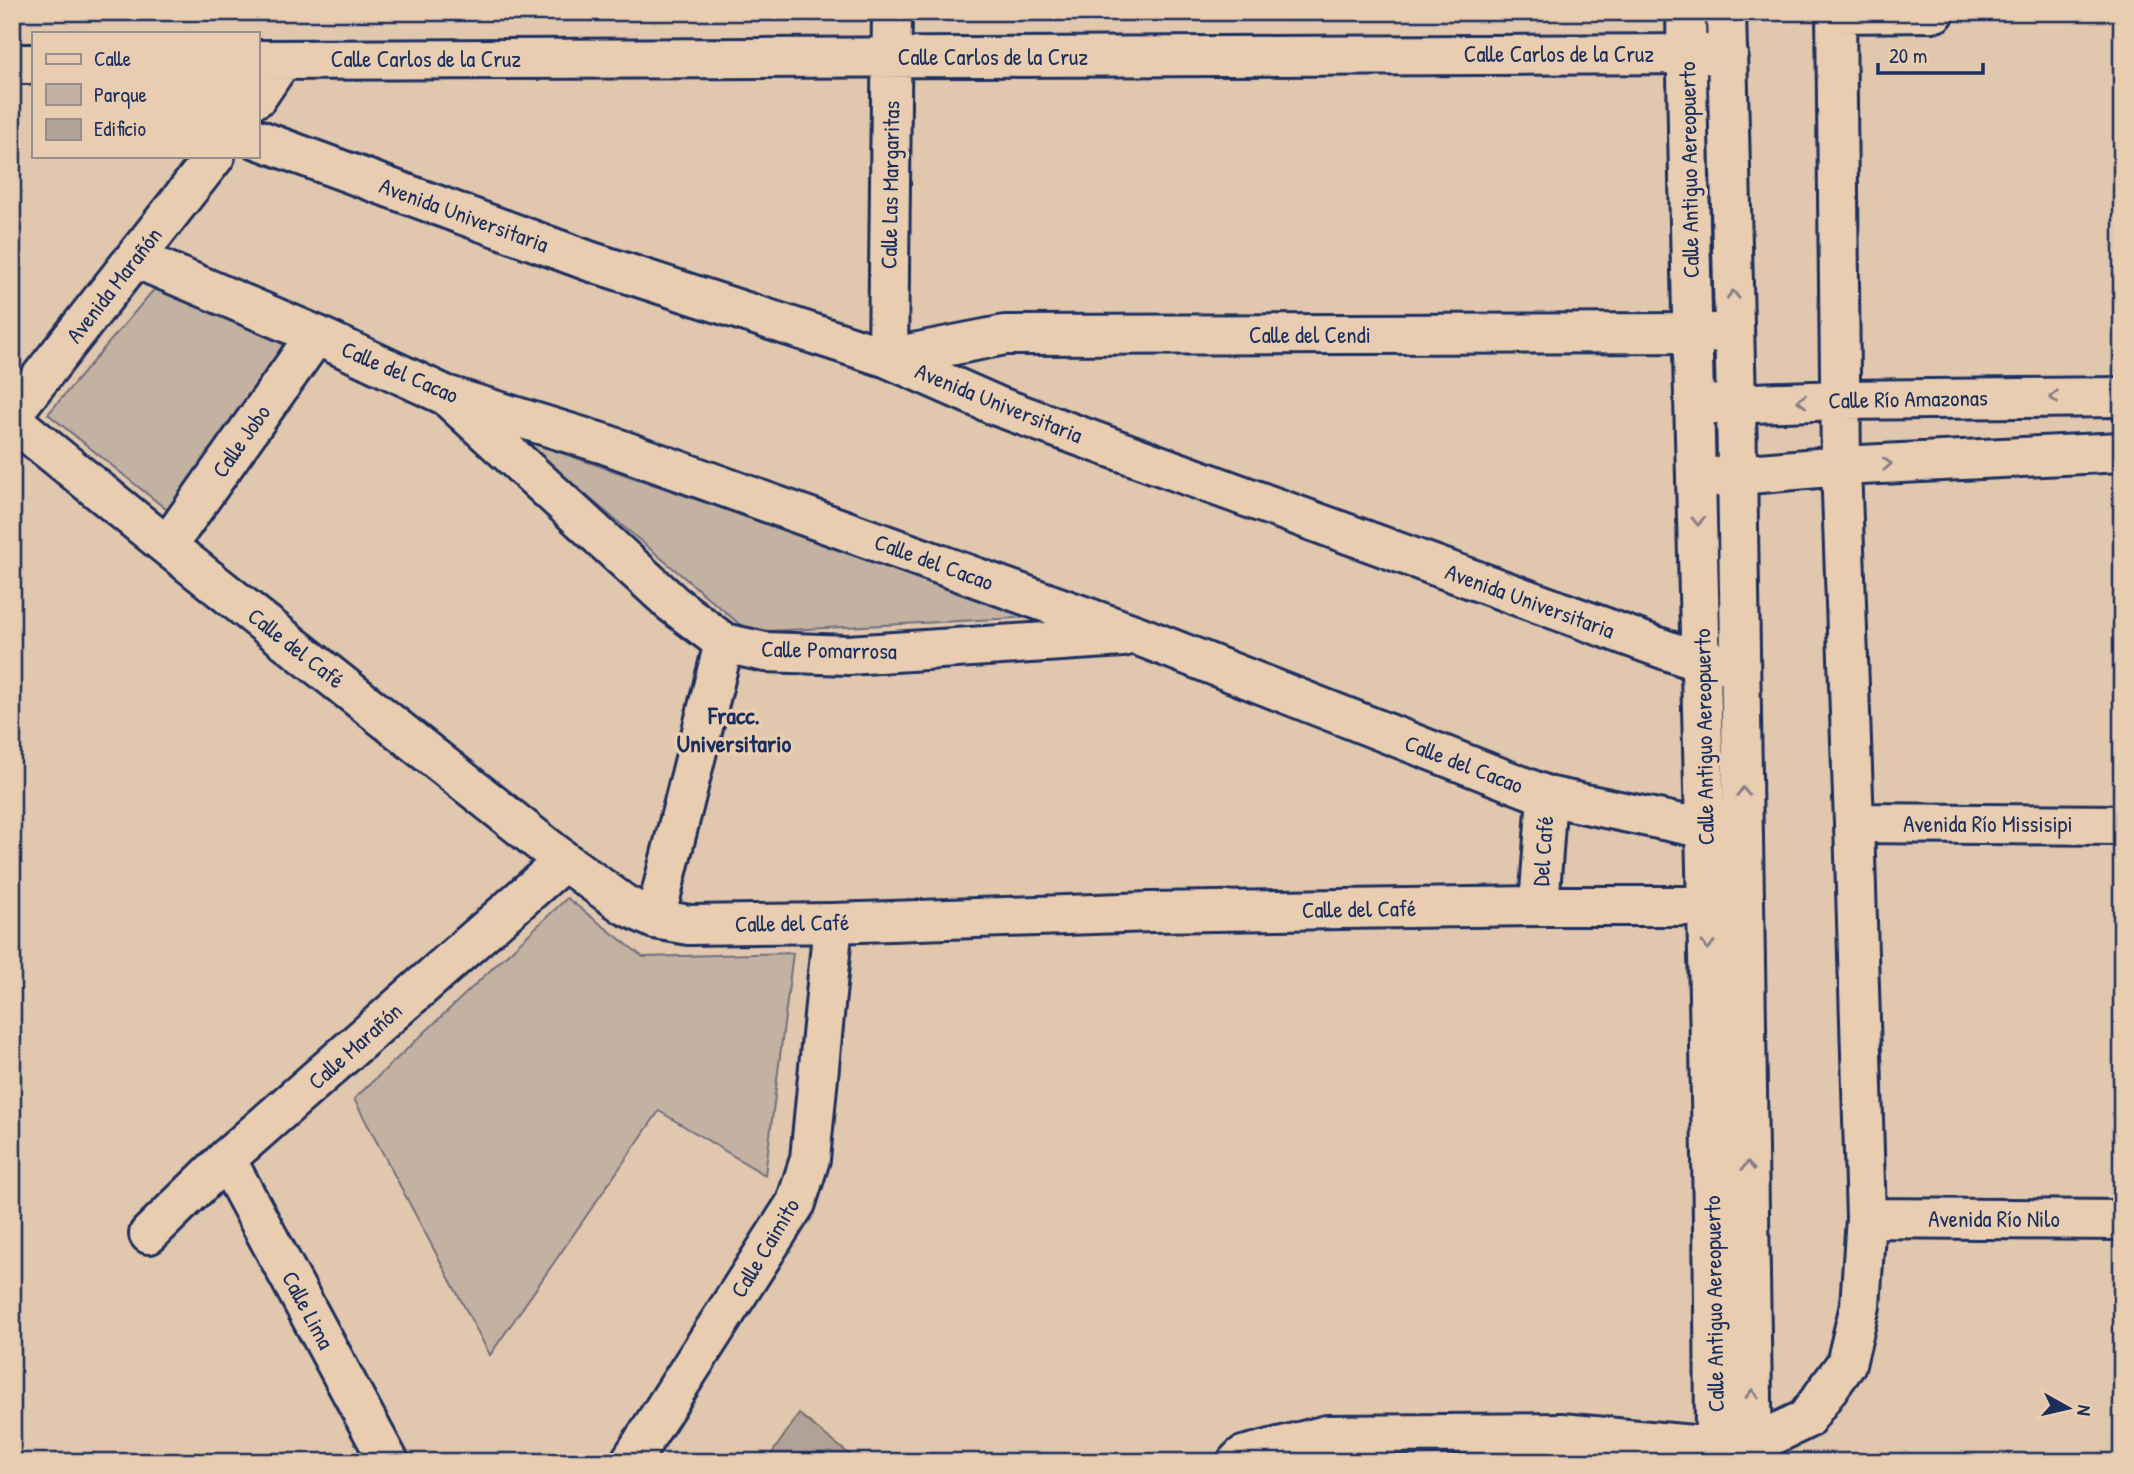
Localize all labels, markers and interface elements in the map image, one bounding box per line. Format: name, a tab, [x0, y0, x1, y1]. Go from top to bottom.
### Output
legend	[32, 32, 259, 158]
scale bar	[1878, 32, 1983, 76]
street label: Calle Carlos de la Cruz	[1464, 38, 1654, 69]
street label: Calle Carlos de la Cruz	[898, 41, 1088, 72]
text: 20 m	[1889, 41, 1927, 70]
street label: Calle Carlos de la Cruz	[331, 43, 521, 74]
text: Calle	[94, 44, 131, 73]
street label: Calle Antiguo Aereopuerto	[1671, 61, 1706, 279]
text: Parque	[94, 80, 147, 109]
street label: Calle Las Margaritas	[873, 100, 906, 269]
text: Edificio	[94, 114, 146, 143]
street label: Avenida Universitaria	[375, 170, 553, 259]
street label: Avenida Marañón	[59, 220, 169, 349]
one-way arrow	[1726, 289, 1741, 300]
street label: Calle del Cendi	[1249, 319, 1371, 350]
street label: Calle del Cacao	[337, 333, 463, 410]
street label: Avenida Universitaria	[911, 355, 1087, 450]
street label: Calle Río Amazonas	[1828, 382, 1988, 415]
one-way arrow	[2048, 390, 2059, 405]
one-way arrow	[1796, 393, 1806, 409]
street label: Calle Jobo	[204, 398, 277, 483]
one-way arrow	[1882, 456, 1893, 471]
one-way arrow	[1691, 516, 1706, 527]
street label: Calle del Cacao	[870, 526, 998, 597]
street label: Avenida Universitaria	[1441, 556, 1619, 645]
street label: Calle del Café	[242, 600, 351, 695]
street label: Calle Antiguo Aereopuerto	[1686, 628, 1721, 846]
street label: Calle Pomarrosa	[761, 633, 897, 666]
district label: Fracc. Universitario	[677, 699, 792, 759]
street label: Calle del Cacao	[1401, 727, 1528, 800]
one-way arrow	[1735, 786, 1751, 796]
street label: Avenida Río Missisipi	[1903, 808, 2073, 839]
street label: Del Café	[1525, 815, 1560, 887]
street label: Calle del Café	[1301, 892, 1417, 925]
street label: Calle del Café	[734, 906, 850, 939]
one-way arrow	[1700, 940, 1716, 950]
street label: Calle Marañón	[301, 995, 408, 1096]
one-way arrow	[1741, 1160, 1756, 1171]
street label: Calle Caimito	[723, 1192, 806, 1303]
street label: Calle Antiguo Aereopuerto	[1696, 1195, 1731, 1413]
street label: Avenida Río Nilo	[1928, 1203, 2060, 1234]
street label: Calle Lima	[275, 1265, 342, 1354]
north arrow	[2032, 1372, 2102, 1442]
one-way arrow	[1744, 1388, 1759, 1399]
text: N	[2071, 1404, 2098, 1417]

